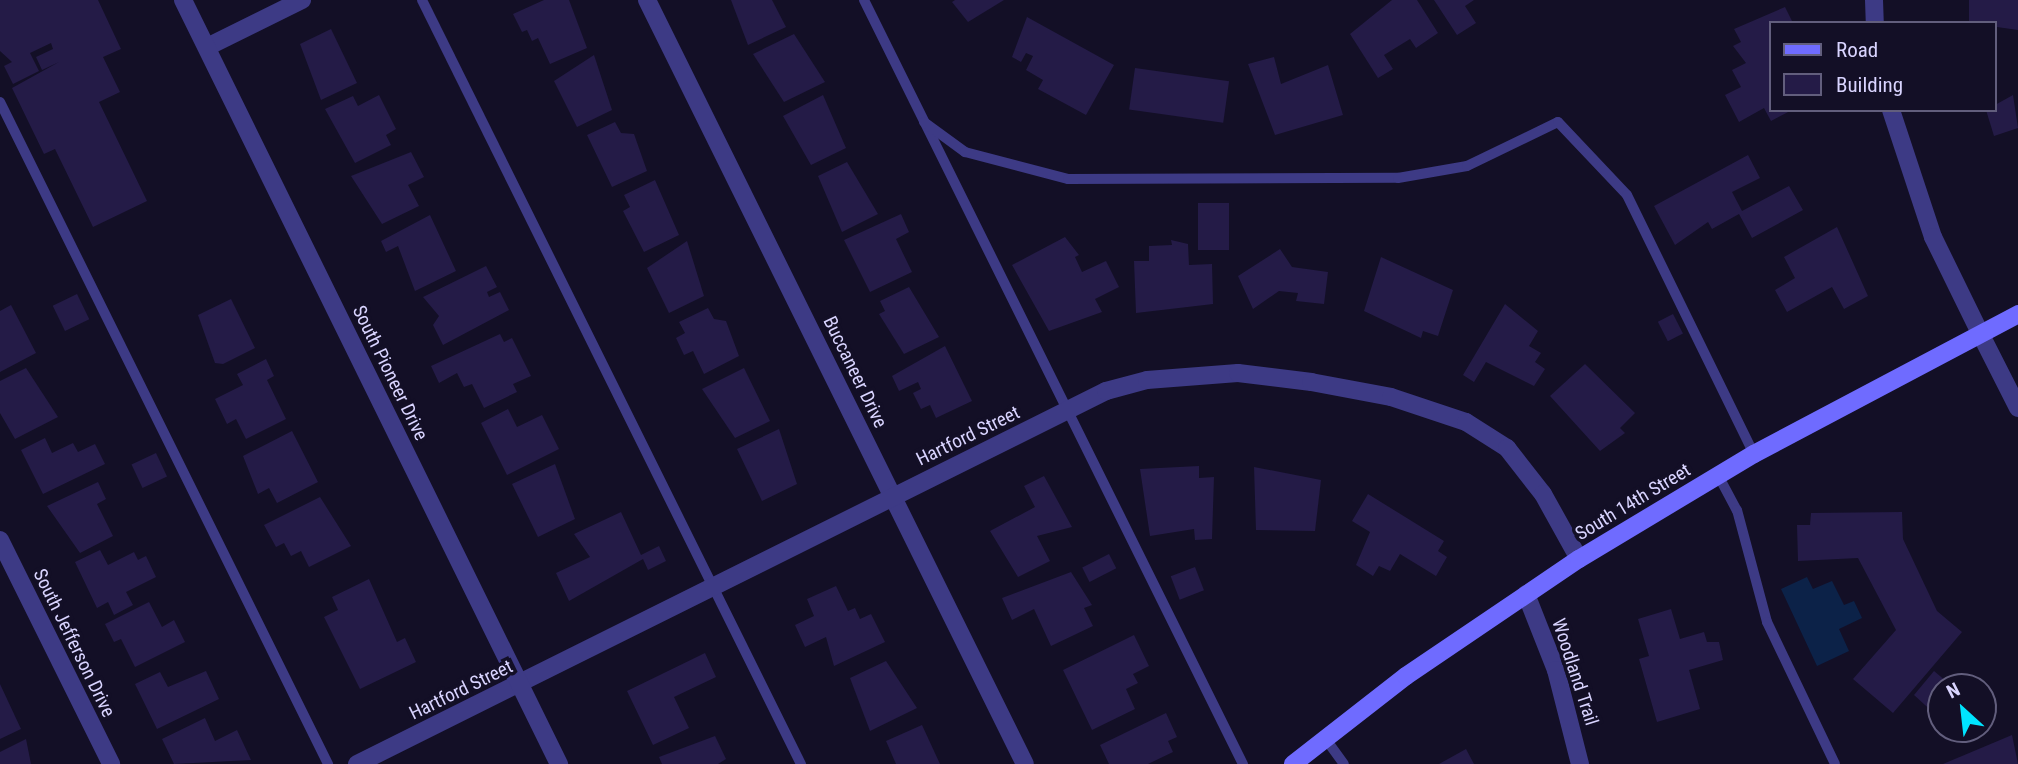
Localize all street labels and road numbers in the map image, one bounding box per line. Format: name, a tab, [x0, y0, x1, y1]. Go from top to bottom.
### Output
street label: South Pioneer Drive	[347, 302, 433, 444]
street label: Buccaneer Drive	[818, 312, 892, 432]
street label: Hartford Street	[913, 401, 1023, 471]
street label: South 14th Street	[1571, 459, 1695, 545]
street label: South Jefferson Drive	[28, 565, 120, 721]
street label: Woodland Trail	[1547, 615, 1603, 729]
street label: Hartford Street	[406, 655, 516, 725]

